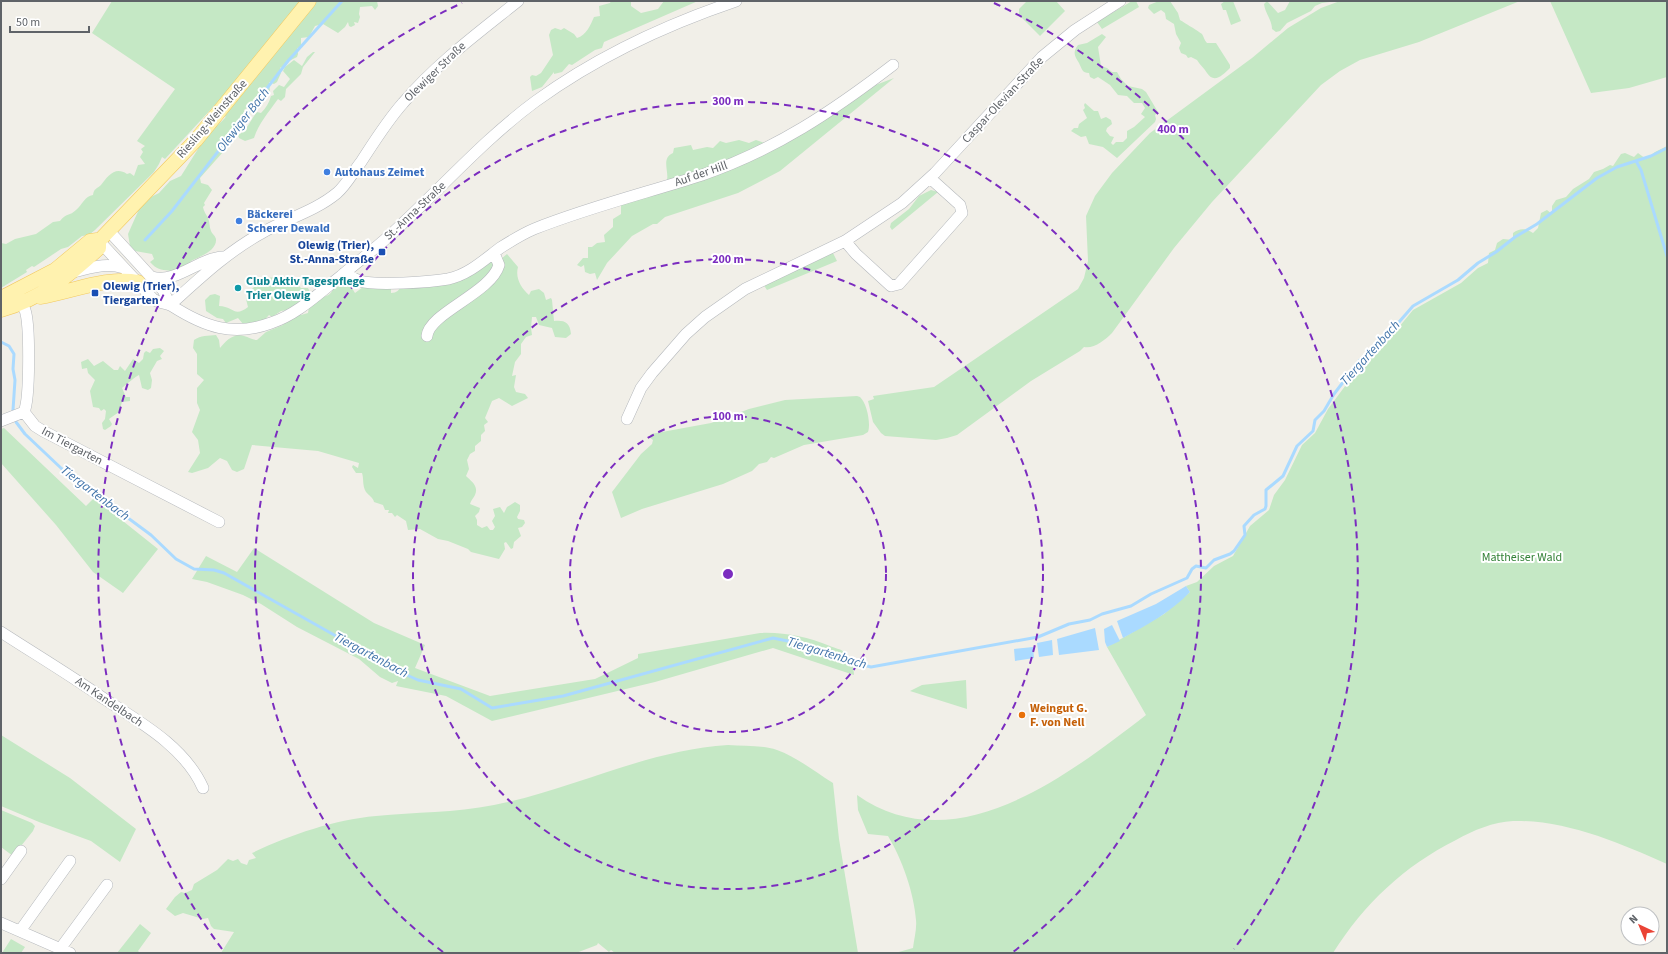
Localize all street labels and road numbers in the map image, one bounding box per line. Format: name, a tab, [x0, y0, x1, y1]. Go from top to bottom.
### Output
street label: Olewiger Straße	[400, 38, 470, 106]
street label: Caspar-Olevian-Straße	[958, 53, 1048, 147]
street label: Riesling-Weinstraße	[173, 76, 251, 162]
street label: Auf der Hill	[672, 157, 730, 191]
street label: St.-Anna-Straße	[380, 178, 450, 244]
street label: Im Tiergarten	[38, 423, 106, 469]
street label: Am Kandelbach	[72, 673, 146, 731]

